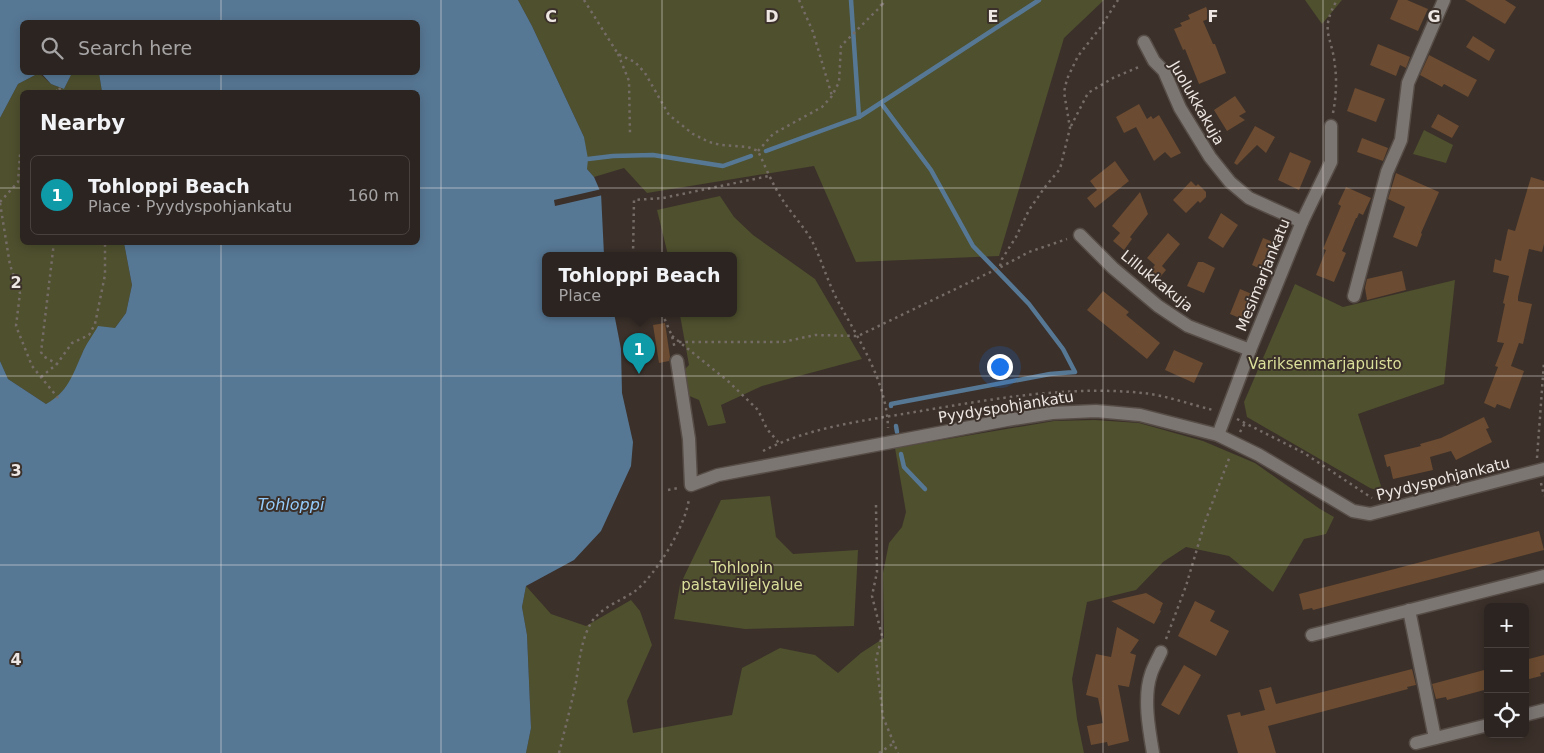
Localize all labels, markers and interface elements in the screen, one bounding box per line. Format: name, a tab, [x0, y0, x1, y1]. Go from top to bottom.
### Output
text: C	[545, 7, 557, 26]
text: D	[765, 7, 779, 26]
text: E	[988, 7, 998, 26]
text: F	[1208, 7, 1218, 26]
text: G	[1427, 7, 1441, 26]
search box	[20, 20, 420, 75]
icon: search	[38, 34, 66, 62]
text: Search here	[78, 37, 192, 59]
street label: Juolukkakuja	[1165, 57, 1228, 148]
text: Nearby	[40, 111, 125, 135]
text: Tohloppi Beach	[88, 175, 250, 197]
text: 1	[51, 186, 63, 205]
text: 160 m	[348, 186, 399, 205]
text: Place · Pyydyspohjankatu	[88, 197, 292, 216]
street label: Mesimarjankatu	[1232, 216, 1294, 334]
street label: Lillukkakuja	[1117, 246, 1197, 316]
popup	[542, 252, 737, 317]
text: Tohloppi Beach	[559, 264, 720, 286]
text: 2	[10, 273, 22, 292]
text: Place	[559, 286, 601, 305]
pin: 1	[623, 333, 655, 374]
your location	[987, 354, 1013, 380]
park label: Variksenmarjapuisto	[1248, 355, 1402, 373]
street label: Pyydyspohjankatu	[937, 387, 1075, 427]
street label: Pyydyspohjankatu	[1374, 454, 1512, 504]
text: 3	[10, 461, 22, 480]
water label: Tohloppi	[258, 495, 325, 514]
park label: Tohlopin palstaviljelyalue	[681, 559, 803, 594]
map controls	[1484, 603, 1529, 738]
button: +	[1484, 603, 1529, 648]
button: −	[1484, 648, 1529, 693]
text: 4	[10, 650, 22, 669]
button: locate	[1484, 693, 1529, 738]

